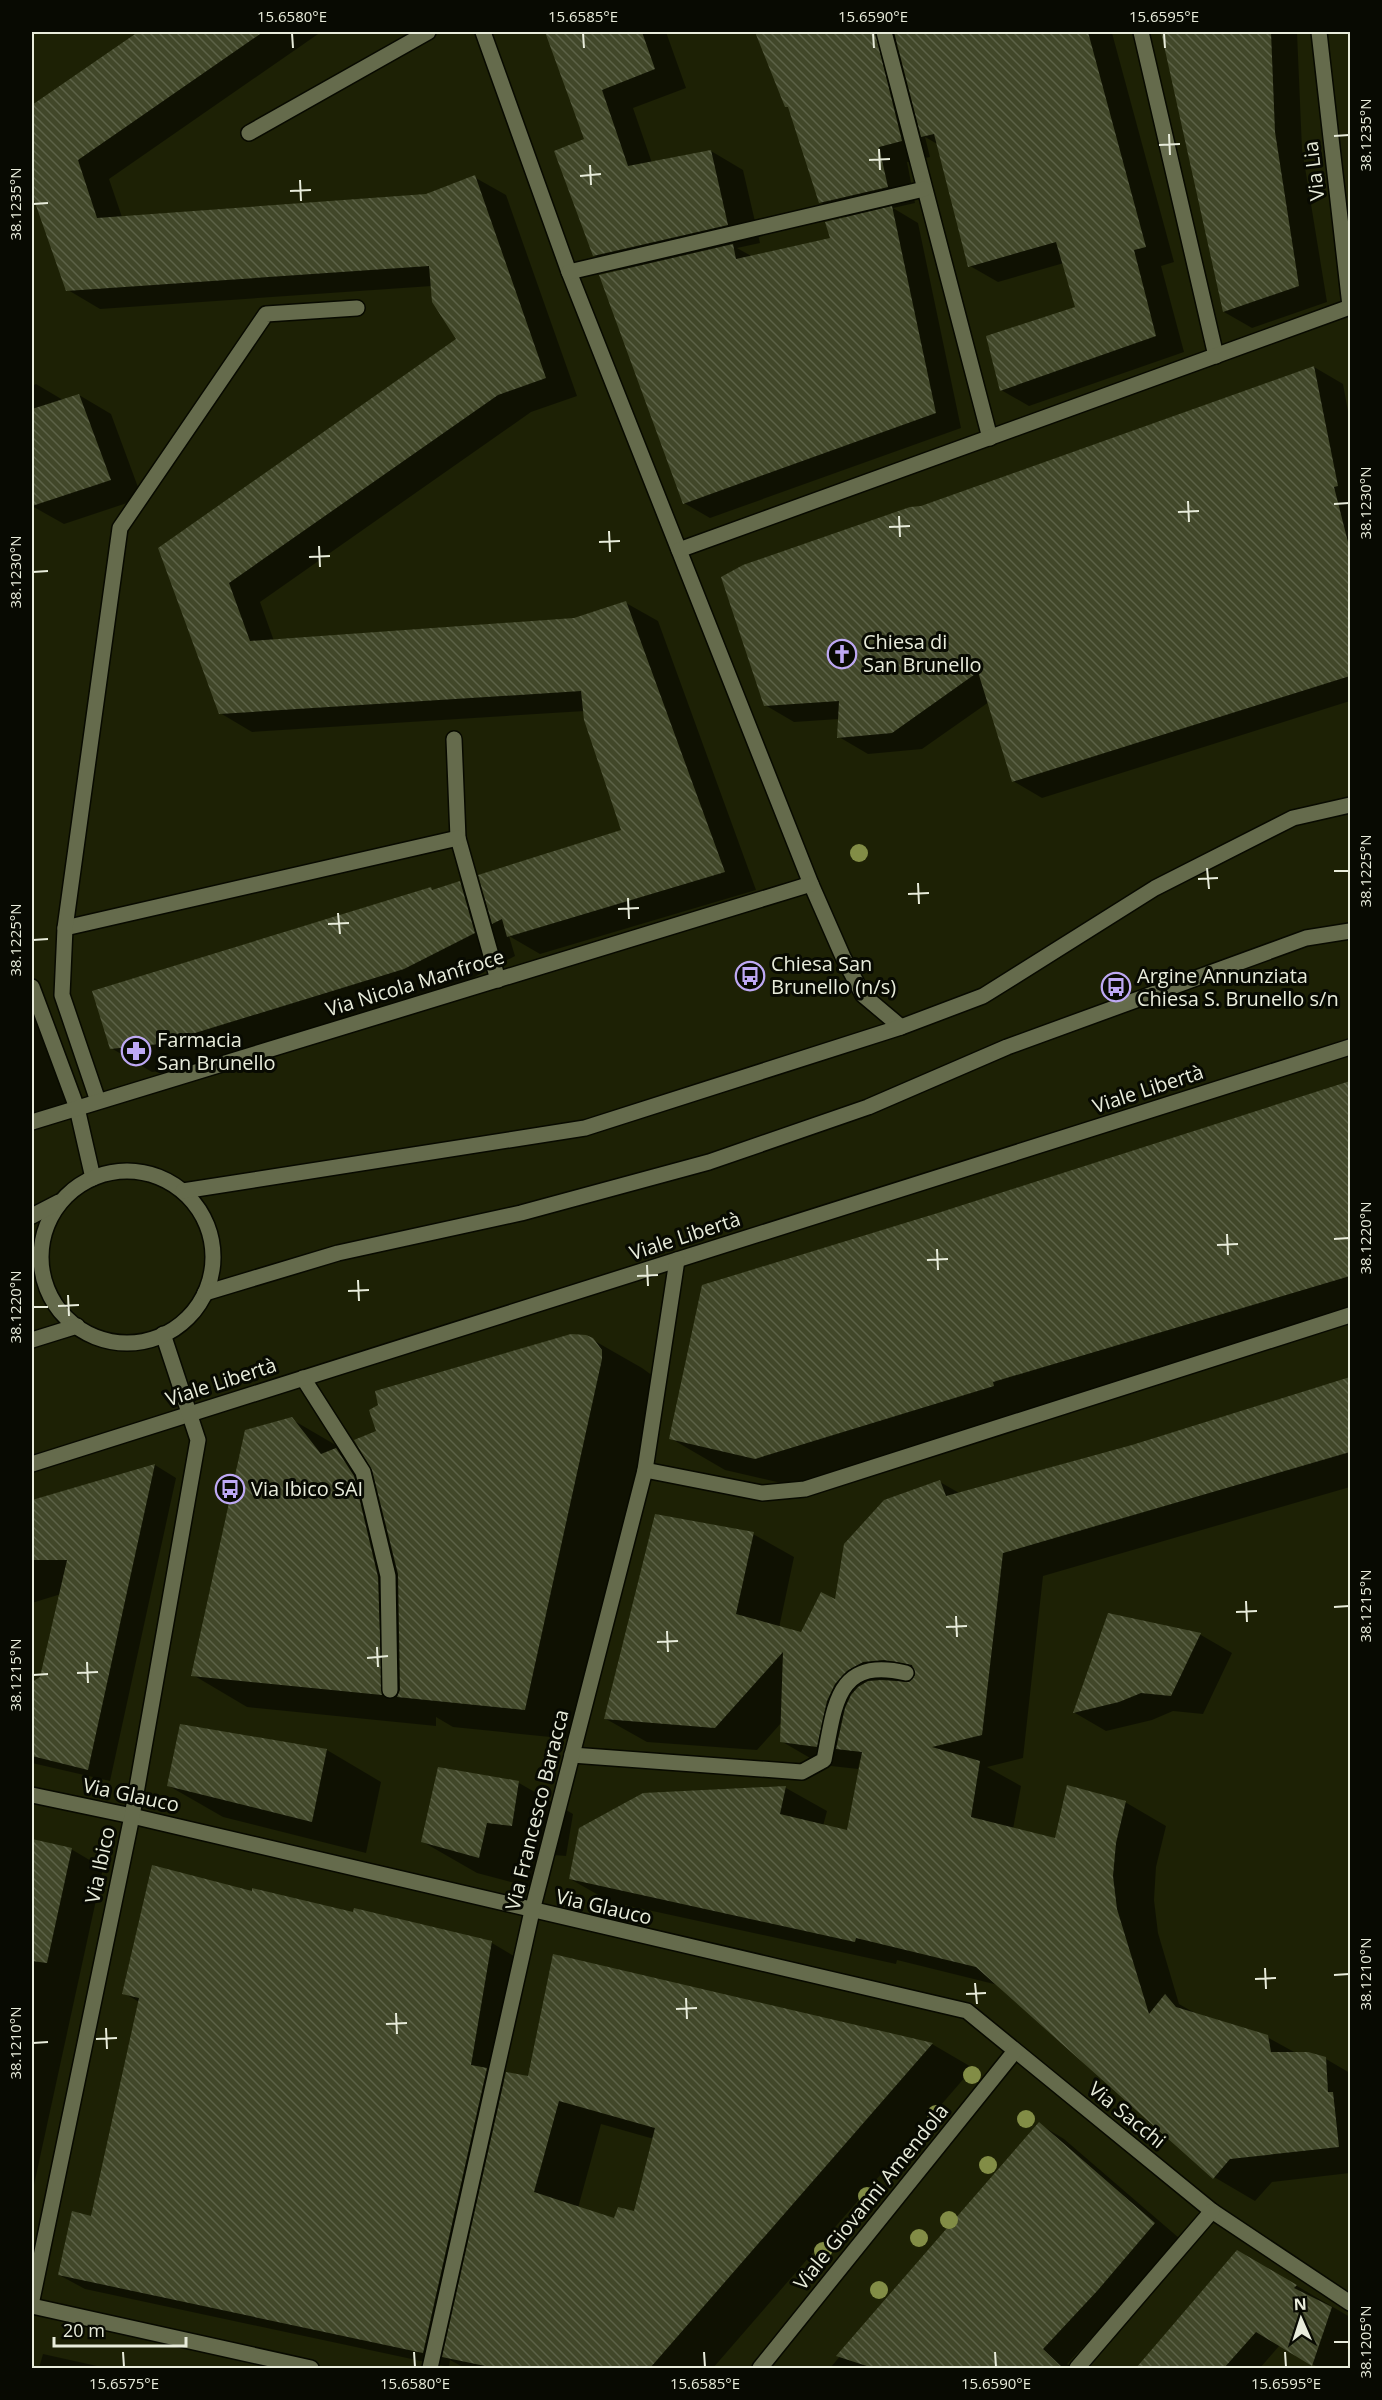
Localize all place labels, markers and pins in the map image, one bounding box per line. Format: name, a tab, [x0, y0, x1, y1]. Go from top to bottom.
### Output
place label: Chiesa di San Brunello	[863, 628, 982, 678]
church icon: Chiesa di San Brunello	[826, 638, 858, 670]
place label: Chiesa San Brunello (n/s)	[771, 950, 896, 1000]
bus stop icon: Chiesa San Brunello (n/s)	[734, 960, 766, 992]
place label: Argine Annunziata Chiesa S. Brunello s/n	[1137, 962, 1339, 1012]
bus stop icon: Argine Annunziata Chiesa S. Brunello s/n	[1100, 971, 1132, 1003]
place label: Farmacia San Brunello	[157, 1026, 276, 1076]
pharmacy icon: Farmacia San Brunello	[120, 1035, 152, 1067]
bus stop icon: Via Ibico SAI	[214, 1473, 246, 1505]
place label: Via Ibico SAI	[251, 1475, 363, 1502]

